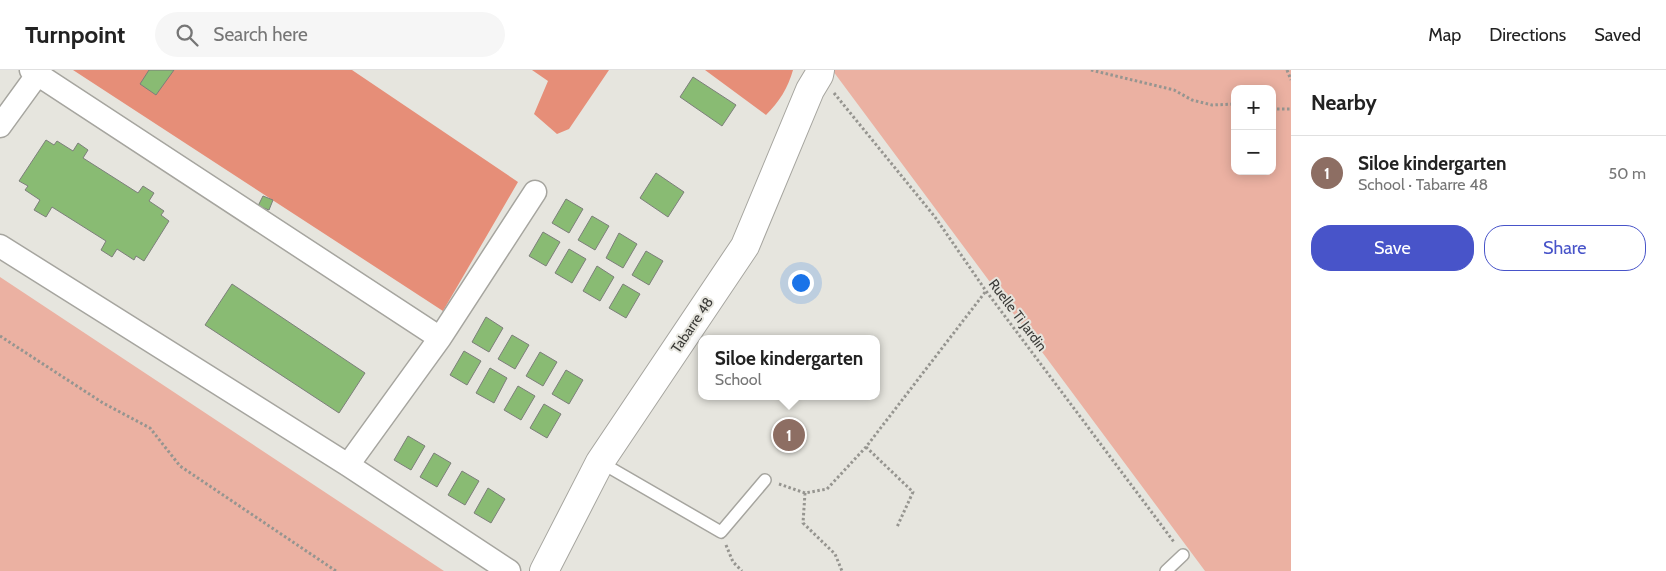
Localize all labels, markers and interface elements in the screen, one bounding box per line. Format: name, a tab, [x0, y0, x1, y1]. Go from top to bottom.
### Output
search box	[155, 12, 505, 57]
text: Turnpoint	[25, 20, 125, 49]
icon: search	[173, 21, 201, 49]
text: Search here	[213, 23, 308, 46]
text: Map	[1428, 24, 1461, 46]
text: Directions	[1489, 24, 1566, 46]
text: Saved	[1594, 24, 1641, 46]
map controls	[1231, 85, 1276, 175]
button: +	[1231, 85, 1276, 130]
text: Nearby	[1311, 90, 1377, 115]
button: −	[1231, 130, 1276, 175]
text: Siloe kindergarten	[1358, 152, 1506, 175]
text: 1	[1324, 164, 1330, 183]
text: 50 m	[1609, 164, 1646, 183]
text: School · Tabarre 48	[1358, 175, 1488, 194]
button: Save	[1311, 225, 1474, 271]
button: Share	[1484, 225, 1646, 271]
your location	[788, 270, 814, 296]
street label: Ruelle Ti Jardin	[985, 275, 1051, 355]
street label: Tabarre 48	[667, 294, 717, 356]
popup	[698, 335, 880, 400]
text: Siloe kindergarten	[715, 347, 863, 370]
text: School	[715, 370, 761, 389]
pin: 1	[773, 416, 805, 454]

